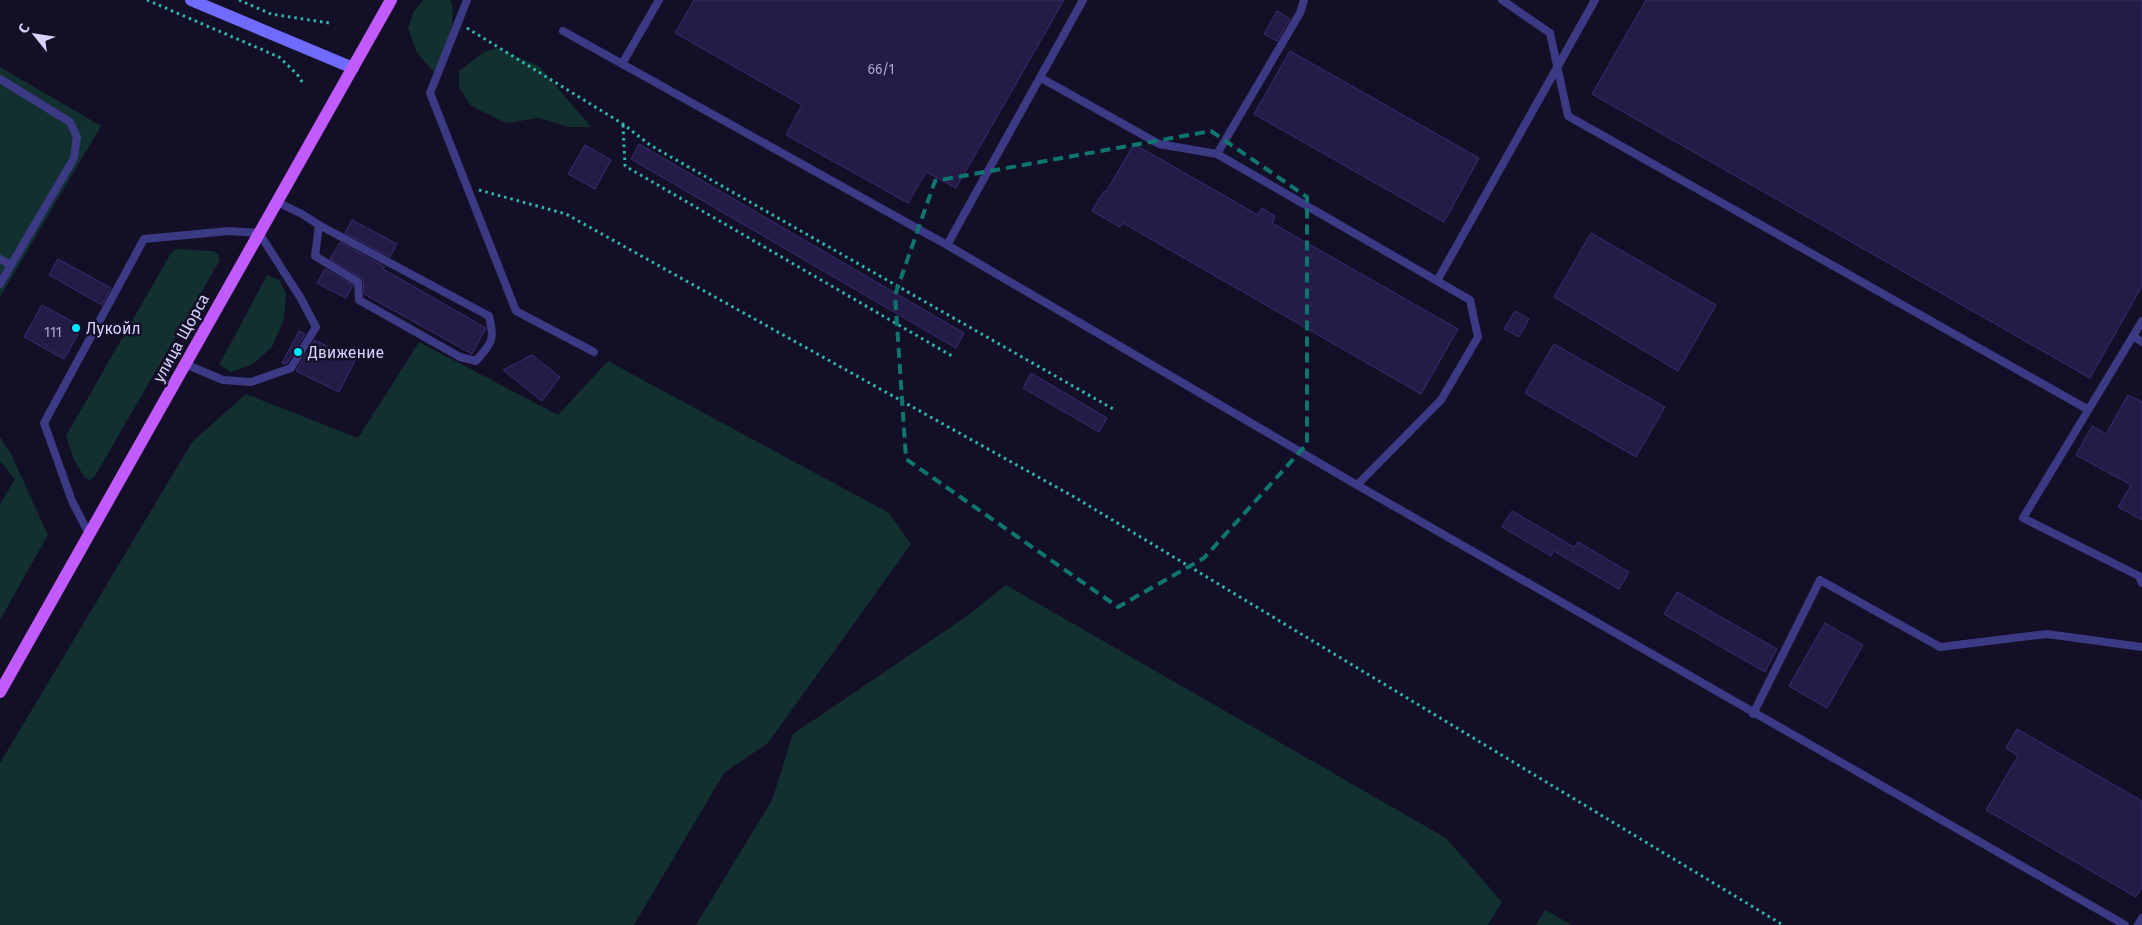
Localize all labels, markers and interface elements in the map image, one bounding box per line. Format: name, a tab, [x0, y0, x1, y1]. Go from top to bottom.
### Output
north arrow	[10, 10, 60, 60]
text: С	[15, 21, 34, 36]
house number: 66/1	[867, 61, 895, 78]
street label: улица Щорса	[149, 290, 213, 386]
place label: Лукойл	[86, 319, 141, 338]
marker: Лукойл	[70, 322, 82, 334]
house number: 111	[44, 324, 62, 341]
place label: Движение	[307, 343, 384, 362]
marker: Движение	[292, 346, 304, 358]

